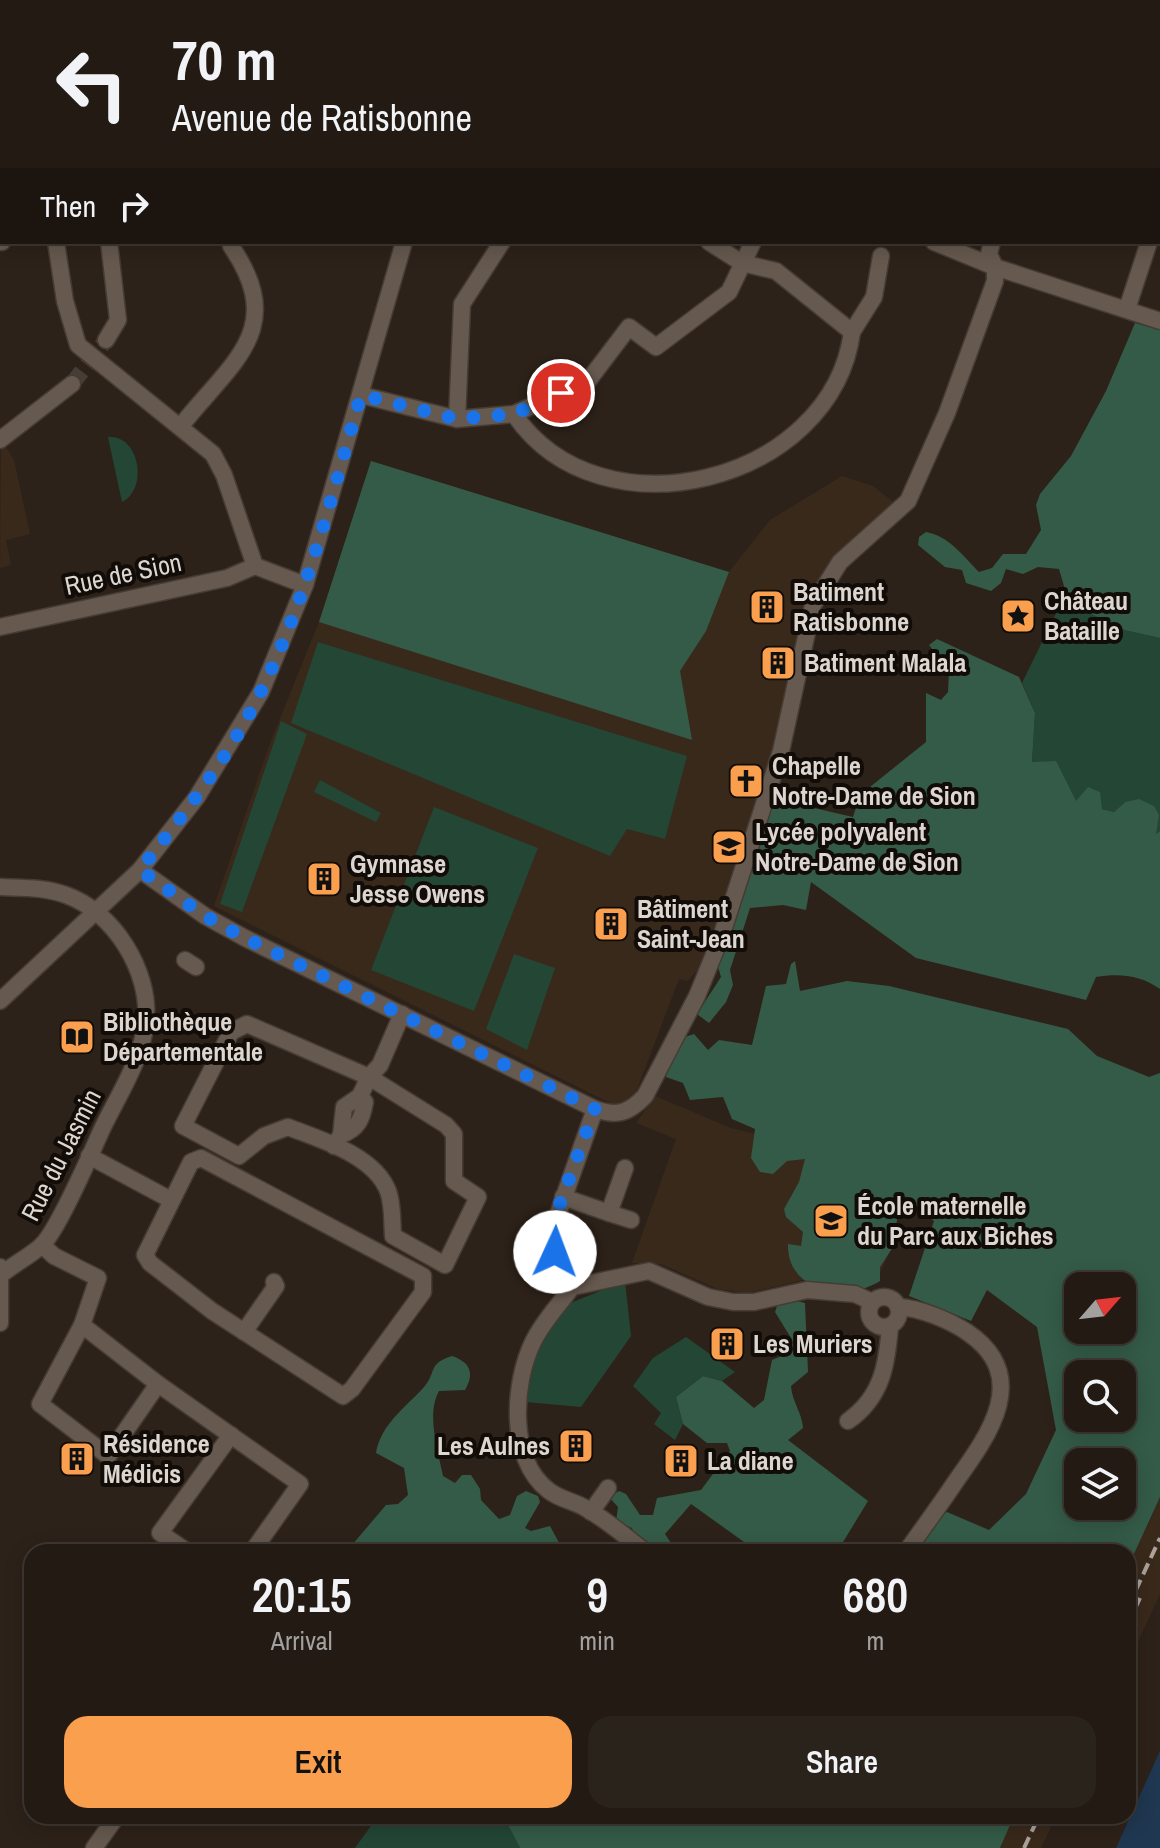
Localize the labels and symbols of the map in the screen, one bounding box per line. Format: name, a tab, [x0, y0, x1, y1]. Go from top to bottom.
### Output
pin	[527, 359, 595, 427]
street label: Rue de Sion	[61, 544, 185, 603]
place label: Batiment Ratisbonne	[793, 574, 909, 639]
place label: Château Bataille	[1044, 583, 1128, 648]
building icon: Batiment Ratisbonne	[748, 588, 786, 626]
place icon: Château Bataille	[999, 597, 1037, 635]
building icon: Batiment Malala	[759, 644, 797, 682]
place label: Batiment Malala	[804, 645, 966, 680]
place label: Chapelle Notre-Dame de Sion	[772, 748, 976, 813]
church icon: Chapelle Notre-Dame de Sion	[727, 762, 765, 800]
place label: Lycée polyvalent Notre-Dame de Sion	[755, 814, 959, 879]
school or university icon: Lycée polyvalent Notre-Dame de Sion	[710, 828, 748, 866]
place label: Gymnase Jesse Owens	[350, 846, 485, 911]
building icon: Gymnase Jesse Owens	[305, 860, 343, 898]
place label: Bâtiment Saint-Jean	[637, 891, 745, 956]
building icon: Bâtiment Saint-Jean	[592, 905, 630, 943]
place label: Bibliothèque Départementale	[103, 1004, 263, 1069]
library icon: Bibliothèque Départementale	[58, 1018, 96, 1056]
street label: Rue du Jasmin	[12, 1083, 109, 1227]
place label: École maternelle du Parc aux Biches	[857, 1188, 1054, 1253]
school or university icon: École maternelle du Parc aux Biches	[812, 1202, 850, 1240]
position arrow	[513, 1210, 597, 1294]
north arrow	[1064, 1272, 1136, 1344]
building icon: Les Muriers	[708, 1325, 746, 1363]
place label: Les Muriers	[753, 1326, 873, 1361]
place label: Résidence Médicis	[103, 1426, 210, 1491]
building icon: Les Aulnes	[557, 1427, 595, 1465]
place label: Les Aulnes	[437, 1428, 550, 1463]
building icon: Résidence Médicis	[58, 1440, 96, 1478]
building icon: La diane	[662, 1442, 700, 1480]
place label: La diane	[707, 1443, 794, 1478]

